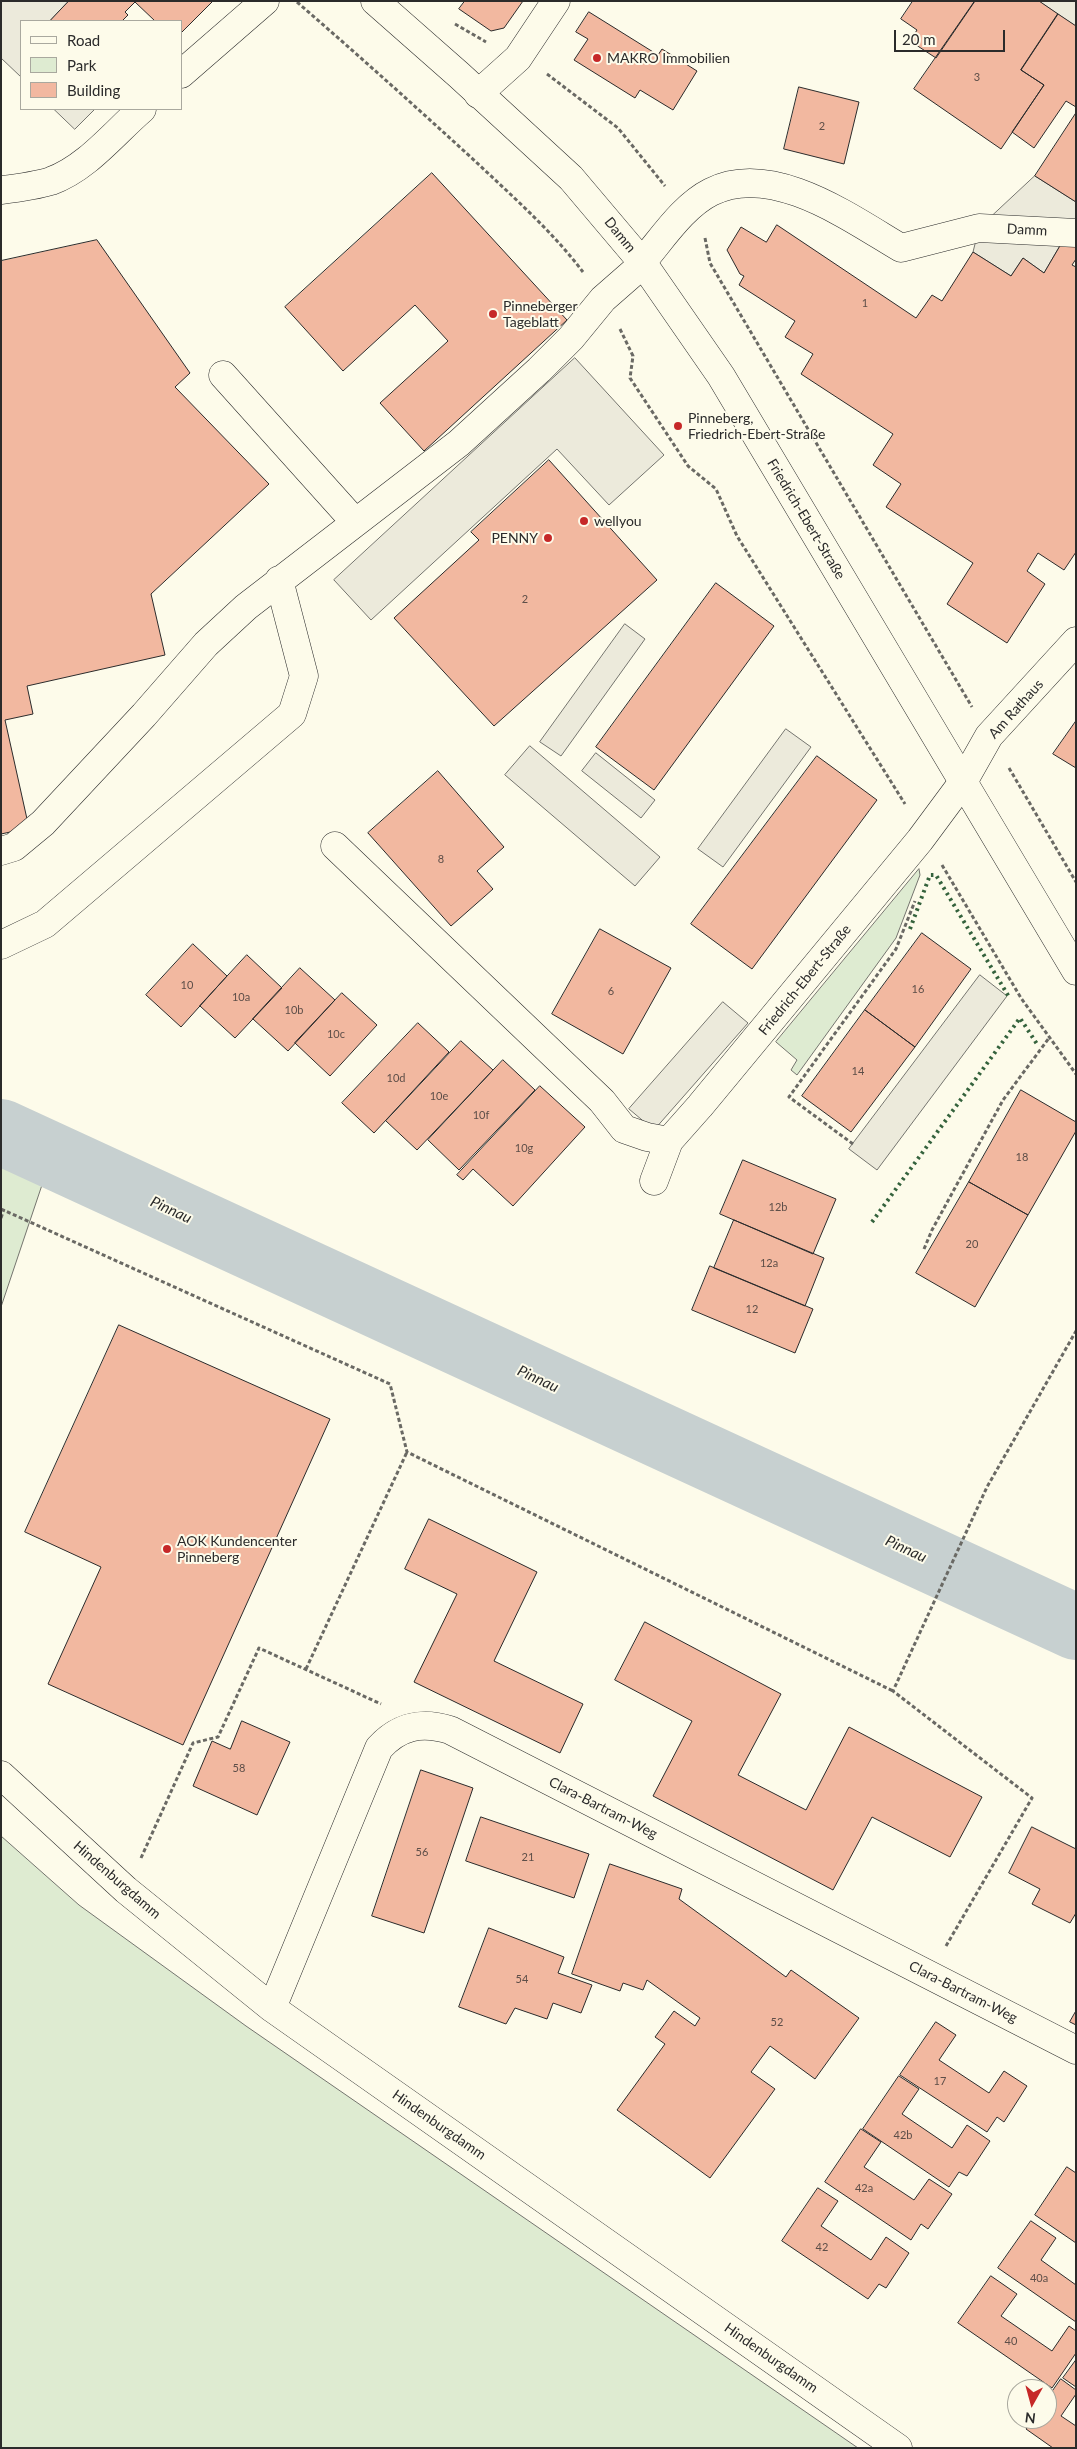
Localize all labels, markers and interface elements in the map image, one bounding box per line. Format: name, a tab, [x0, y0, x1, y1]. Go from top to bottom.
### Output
legend	[20, 20, 182, 110]
scale bar	[897, 20, 1008, 52]
text: 20 m	[902, 30, 936, 48]
text: Road	[67, 31, 100, 49]
place label: MAKRO Immobilien	[607, 50, 730, 66]
marker: MAKRO Immobilien	[591, 52, 603, 64]
text: Park	[67, 56, 96, 74]
house number: 3	[974, 70, 980, 84]
text: Building	[67, 81, 120, 99]
house number: 2	[819, 119, 825, 133]
street label: Damm	[601, 214, 639, 256]
street label: Damm	[1006, 221, 1048, 239]
house number: 1	[862, 296, 868, 310]
place label: Pinneberger Tageblatt	[503, 298, 578, 331]
marker: Pinneberger Tageblatt	[487, 308, 499, 320]
place label: Pinneberg, Friedrich-Ebert-Straße	[688, 410, 825, 442]
marker: Pinneberg, Friedrich-Ebert-Straße	[672, 420, 684, 432]
street label: Friedrich-Ebert-Straße	[763, 456, 849, 582]
place label: wellyou	[594, 513, 642, 529]
marker: wellyou	[578, 515, 590, 527]
place label: PENNY	[491, 530, 538, 546]
marker: PENNY	[542, 532, 554, 544]
house number: 2	[522, 592, 528, 606]
street label: Am Rathaus	[985, 676, 1047, 742]
house number: 8	[438, 852, 444, 866]
street label: Friedrich-Ebert-Straße	[755, 921, 855, 1039]
house number: 10	[181, 978, 193, 992]
house number: 16	[912, 982, 924, 996]
house number: 6	[608, 984, 614, 998]
house number: 10a	[232, 990, 250, 1004]
house number: 10b	[285, 1003, 303, 1017]
house number: 10c	[327, 1027, 345, 1041]
house number: 14	[852, 1064, 864, 1078]
house number: 10d	[387, 1071, 405, 1085]
house number: 10e	[430, 1089, 448, 1103]
house number: 10f	[473, 1108, 489, 1122]
house number: 10g	[515, 1141, 533, 1155]
house number: 18	[1016, 1150, 1028, 1164]
water label: Pinnau	[148, 1193, 194, 1227]
house number: 12b	[769, 1200, 787, 1214]
house number: 20	[966, 1237, 978, 1251]
house number: 12a	[760, 1256, 778, 1270]
house number: 12	[746, 1302, 758, 1316]
water label: Pinnau	[515, 1362, 561, 1396]
water label: Pinnau	[883, 1532, 929, 1566]
place label: AOK Kundencenter Pinneberg	[177, 1533, 297, 1565]
marker: AOK Kundencenter Pinneberg	[161, 1543, 173, 1555]
house number: 58	[233, 1761, 245, 1775]
street label: Clara-Bartram-Weg	[546, 1773, 660, 1843]
street label: Hindenburgdamm	[70, 1837, 164, 1923]
house number: 56	[416, 1845, 428, 1859]
house number: 21	[522, 1850, 534, 1864]
street label: Clara-Bartram-Weg	[906, 1957, 1020, 2027]
house number: 54	[516, 1972, 528, 1986]
house number: 52	[771, 2015, 783, 2029]
house number: 17	[934, 2074, 946, 2088]
street label: Hindenburgdamm	[389, 2086, 489, 2164]
house number: 42b	[894, 2128, 912, 2142]
house number: 42a	[855, 2181, 873, 2195]
house number: 42	[816, 2240, 828, 2254]
house number: 40a	[1030, 2271, 1048, 2285]
street label: Hindenburgdamm	[721, 2319, 821, 2397]
house number: 40	[1005, 2334, 1017, 2348]
north arrow	[1007, 2379, 1057, 2429]
text: N	[1024, 2409, 1037, 2427]

